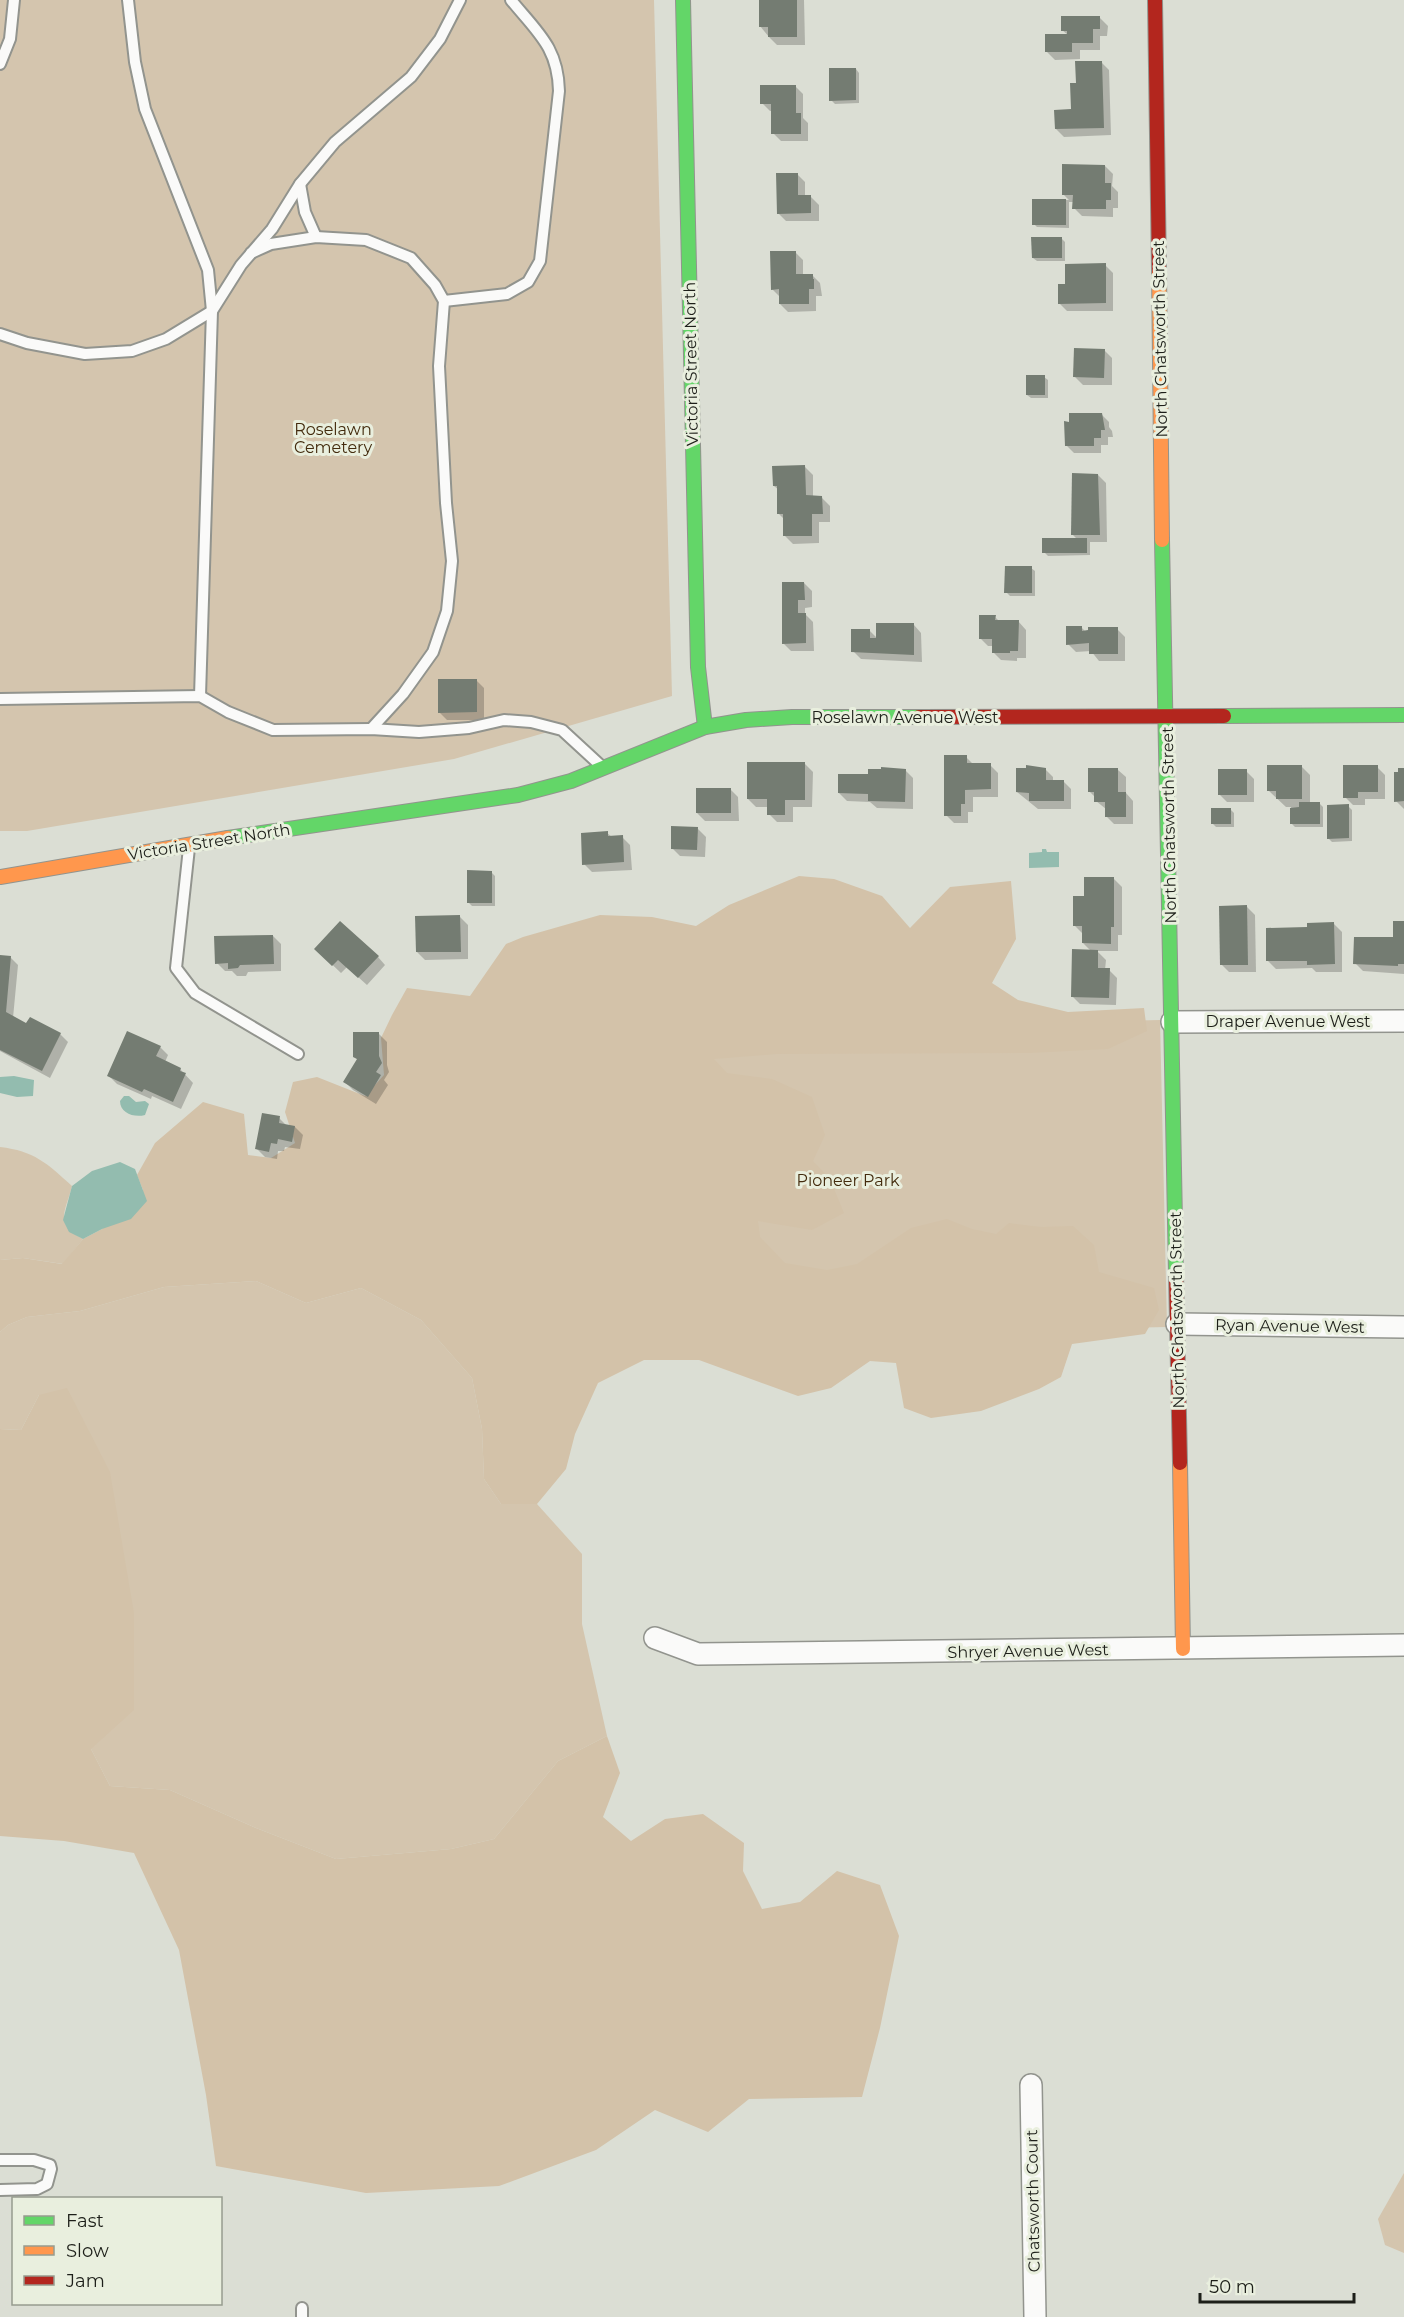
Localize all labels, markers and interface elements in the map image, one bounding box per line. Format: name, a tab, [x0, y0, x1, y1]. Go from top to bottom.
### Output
street label: North Chatsworth Street	[1149, 240, 1171, 438]
street label: Victoria Street North	[680, 282, 702, 446]
park label: Roselawn Cemetery	[294, 420, 372, 457]
street label: Roselawn Avenue West	[811, 708, 999, 727]
street label: North Chatsworth Street	[1158, 726, 1180, 924]
street label: Victoria Street North	[126, 820, 292, 864]
street label: Draper Avenue West	[1206, 1012, 1371, 1031]
park label: Pioneer Park	[796, 1171, 900, 1190]
street label: North Chatsworth Street	[1166, 1211, 1188, 1409]
street label: Ryan Avenue West	[1215, 1315, 1366, 1337]
street label: Shryer Avenue West	[947, 1640, 1109, 1662]
street label: Chatsworth Court	[1022, 2129, 1044, 2272]
legend	[12, 2197, 222, 2305]
text: Fast	[66, 2210, 104, 2232]
text: Slow	[66, 2240, 109, 2262]
scale bar	[1200, 2266, 1354, 2304]
text: Jam	[65, 2270, 105, 2292]
text: 50 m	[1209, 2276, 1255, 2298]

